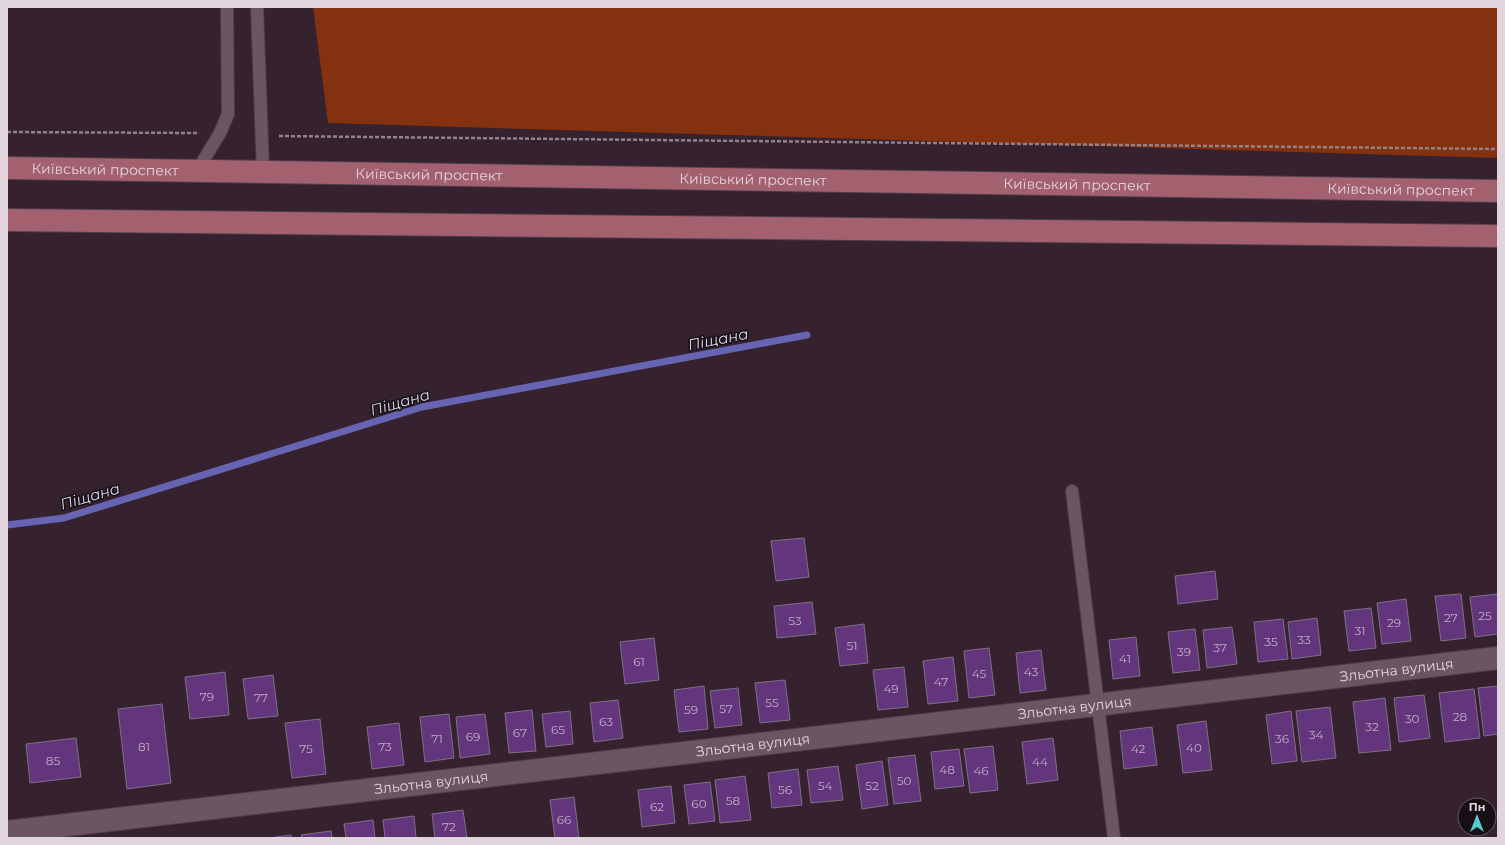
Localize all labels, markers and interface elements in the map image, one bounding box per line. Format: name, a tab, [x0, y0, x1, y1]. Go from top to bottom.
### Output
street label: Київський проспект	[31, 159, 179, 180]
street label: Київський проспект	[355, 164, 503, 185]
street label: Київський проспект	[679, 169, 827, 190]
street label: Київський проспект	[1003, 174, 1151, 195]
street label: Київський проспект	[1327, 179, 1475, 200]
water label: Піщана	[686, 324, 750, 354]
water label: Піщана	[368, 384, 432, 420]
water label: Піщана	[58, 478, 122, 514]
house number: 25	[1478, 608, 1492, 623]
house number: 27	[1444, 610, 1458, 625]
house number: 53	[788, 613, 802, 628]
house number: 29	[1387, 615, 1401, 630]
house number: 31	[1354, 623, 1366, 638]
house number: 33	[1297, 632, 1311, 647]
house number: 35	[1264, 634, 1278, 649]
house number: 51	[846, 638, 858, 653]
house number: 37	[1213, 640, 1227, 655]
house number: 39	[1177, 644, 1191, 659]
house number: 41	[1119, 651, 1131, 666]
house number: 61	[633, 654, 645, 669]
street label: Зльотна вулиця	[1339, 654, 1455, 685]
house number: 43	[1024, 664, 1038, 679]
house number: 45	[972, 666, 987, 681]
house number: 47	[934, 674, 948, 689]
house number: 49	[883, 681, 899, 696]
house number: 79	[200, 689, 214, 704]
house number: 77	[254, 690, 268, 705]
street label: Зльотна вулиця	[1017, 692, 1133, 723]
house number: 55	[765, 695, 779, 710]
house number: 57	[719, 701, 733, 716]
house number: 59	[684, 702, 698, 717]
house number: 28	[1453, 709, 1468, 724]
house number: 30	[1405, 711, 1419, 726]
house number: 63	[599, 714, 613, 729]
house number: 32	[1365, 719, 1379, 734]
house number: 65	[551, 722, 565, 737]
house number: 67	[513, 725, 527, 740]
house number: 34	[1309, 727, 1323, 742]
house number: 69	[466, 729, 480, 744]
street label: Зльотна вулиця	[695, 729, 811, 761]
house number: 71	[431, 731, 443, 746]
house number: 36	[1275, 731, 1289, 746]
house number: 81	[138, 739, 150, 754]
house number: 73	[378, 739, 392, 754]
house number: 40	[1186, 740, 1202, 755]
house number: 75	[299, 741, 313, 756]
house number: 42	[1131, 741, 1146, 756]
house number: 85	[46, 753, 60, 768]
house number: 44	[1032, 754, 1048, 769]
house number: 48	[939, 762, 955, 777]
house number: 46	[973, 763, 989, 778]
street label: Зльотна вулиця	[373, 767, 489, 798]
house number: 50	[897, 773, 911, 788]
house number: 54	[818, 778, 832, 793]
house number: 52	[865, 778, 879, 793]
house number: 56	[778, 782, 792, 797]
house number: 58	[726, 793, 741, 808]
house number: 60	[691, 796, 707, 811]
north arrow	[1457, 797, 1497, 837]
house number: 62	[650, 799, 664, 814]
text: Пн	[1469, 800, 1485, 814]
house number: 66	[557, 812, 571, 827]
house number: 72	[442, 819, 456, 834]

